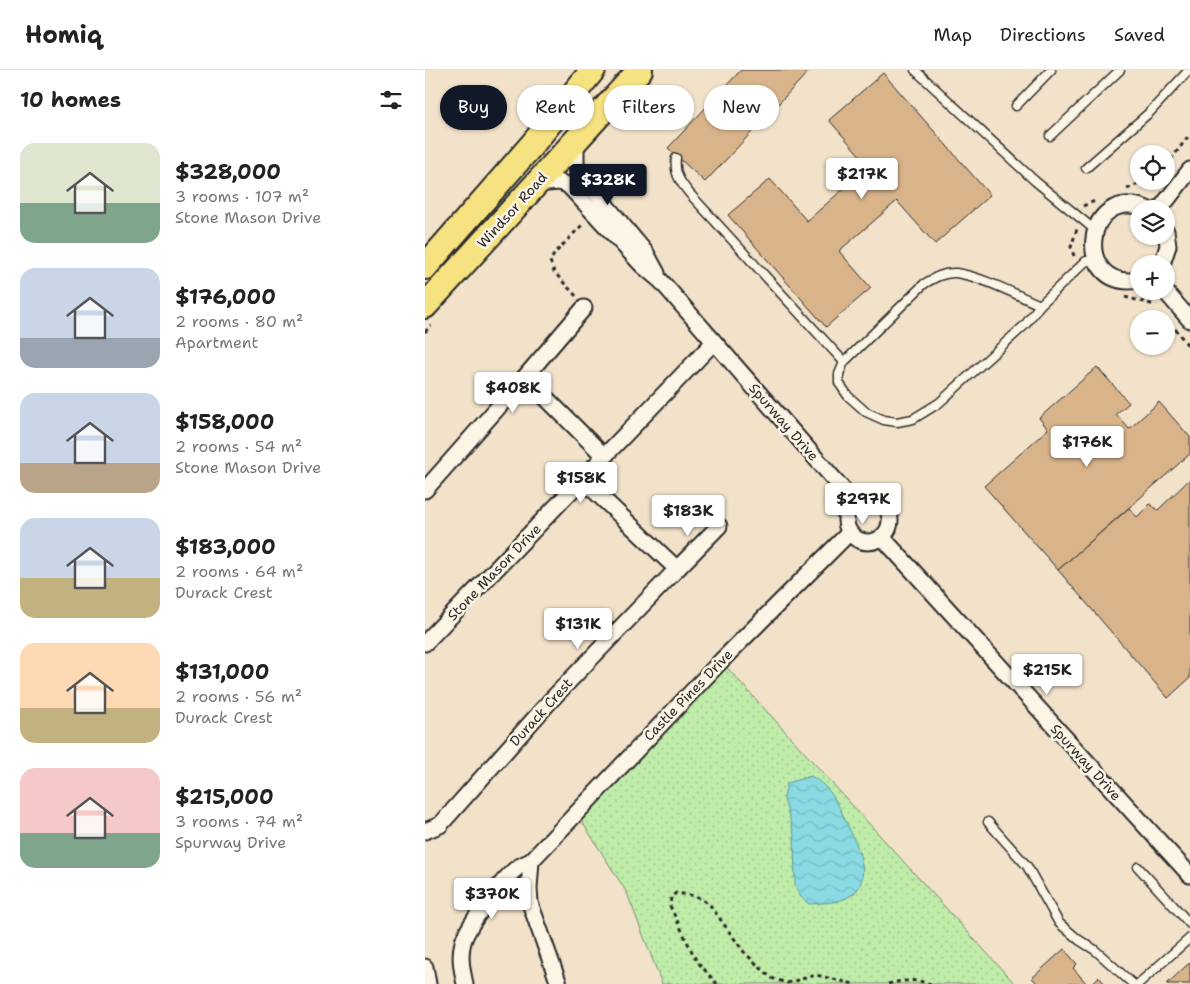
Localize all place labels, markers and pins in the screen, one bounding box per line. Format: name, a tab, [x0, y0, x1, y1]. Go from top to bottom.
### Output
pin: $217K	[827, 158, 897, 200]
pin: $328K	[573, 164, 643, 206]
pin: $408K	[478, 372, 548, 414]
pin: $176K	[1052, 426, 1122, 468]
pin: $158K	[546, 462, 616, 504]
pin: $297K	[828, 482, 898, 525]
pin: $183K	[653, 494, 723, 537]
pin: $131K	[543, 608, 613, 650]
pin: $215K	[1012, 654, 1082, 696]
pin: $370K	[457, 878, 527, 920]

